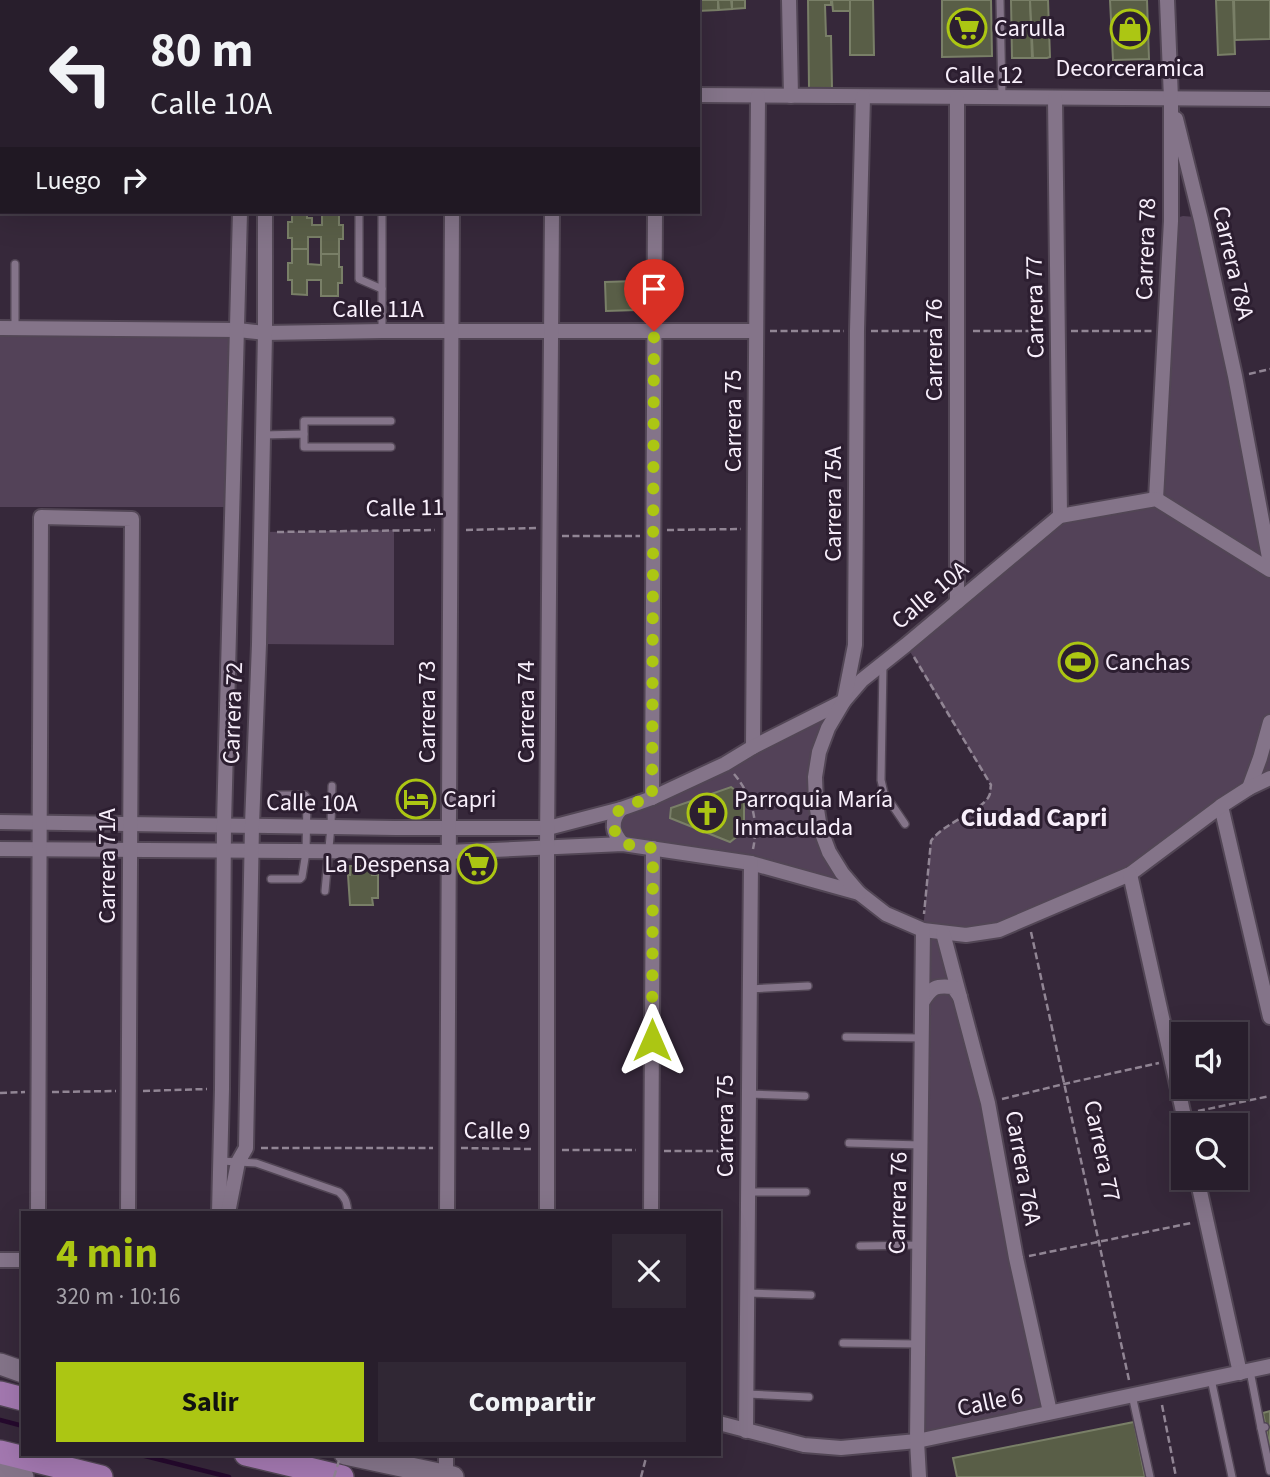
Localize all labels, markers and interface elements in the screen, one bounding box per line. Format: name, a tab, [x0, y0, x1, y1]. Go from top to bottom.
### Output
supermarket icon: Carulla	[946, 7, 988, 49]
shop icon: Decorceramica	[1109, 8, 1151, 50]
place label: Carulla	[994, 11, 1066, 46]
text: 80 m	[150, 16, 254, 86]
icon: left	[35, 28, 126, 119]
place label: Decorceramica	[1056, 51, 1205, 86]
street label: Calle 12	[945, 58, 1023, 93]
text: Calle 10A	[150, 81, 272, 127]
icon: right	[115, 161, 153, 199]
text: Luego	[35, 162, 101, 199]
street label: Carrera 78	[1127, 197, 1165, 301]
street label: Carrera 78A	[1203, 203, 1263, 323]
street label: Carrera 77	[1017, 255, 1053, 359]
pin	[624, 259, 684, 331]
icon: arrive	[635, 270, 673, 308]
street label: Calle 11A	[332, 292, 424, 327]
street label: Carrera 76	[917, 299, 952, 401]
street label: Carrera 75	[716, 370, 751, 472]
street label: Carrera 75A	[816, 446, 851, 562]
street label: Calle 11	[365, 490, 445, 526]
street label: Calle 10A	[884, 552, 976, 638]
sports icon: Canchas	[1057, 641, 1099, 683]
place label: Canchas	[1105, 645, 1190, 680]
street label: Carrera 72	[214, 661, 252, 765]
street label: Carrera 73	[410, 661, 445, 763]
street label: Carrera 74	[509, 661, 544, 763]
hotel icon: Capri	[395, 778, 437, 820]
place label: Capri	[443, 782, 496, 817]
place label: Parroquia María Inmaculada	[734, 782, 893, 845]
street label: Calle 10A	[266, 785, 358, 821]
church icon: Parroquia María Inmaculada	[686, 792, 728, 834]
district label: Ciudad Capri	[960, 799, 1108, 836]
street label: Carrera 71A	[90, 808, 125, 924]
supermarket icon: La Despensa	[456, 843, 498, 885]
place label: La Despensa	[324, 847, 450, 882]
position arrow	[615, 1003, 689, 1077]
map controls	[1171, 1022, 1248, 1190]
button: sound	[1171, 1022, 1248, 1099]
street label: Carrera 75	[708, 1075, 743, 1177]
street label: Carrera 77	[1074, 1097, 1130, 1205]
street label: Carrera 76A	[996, 1108, 1050, 1228]
street label: Calle 9	[463, 1113, 531, 1149]
button: search	[1171, 1113, 1248, 1190]
street label: Carrera 76	[880, 1151, 916, 1255]
text: 4 min	[56, 1224, 158, 1284]
button: close	[612, 1234, 686, 1308]
text: 320 m · 10:16	[56, 1280, 180, 1313]
button: Salir	[56, 1362, 364, 1442]
button: Compartir	[378, 1362, 686, 1442]
street label: Calle 6	[954, 1378, 1026, 1426]

